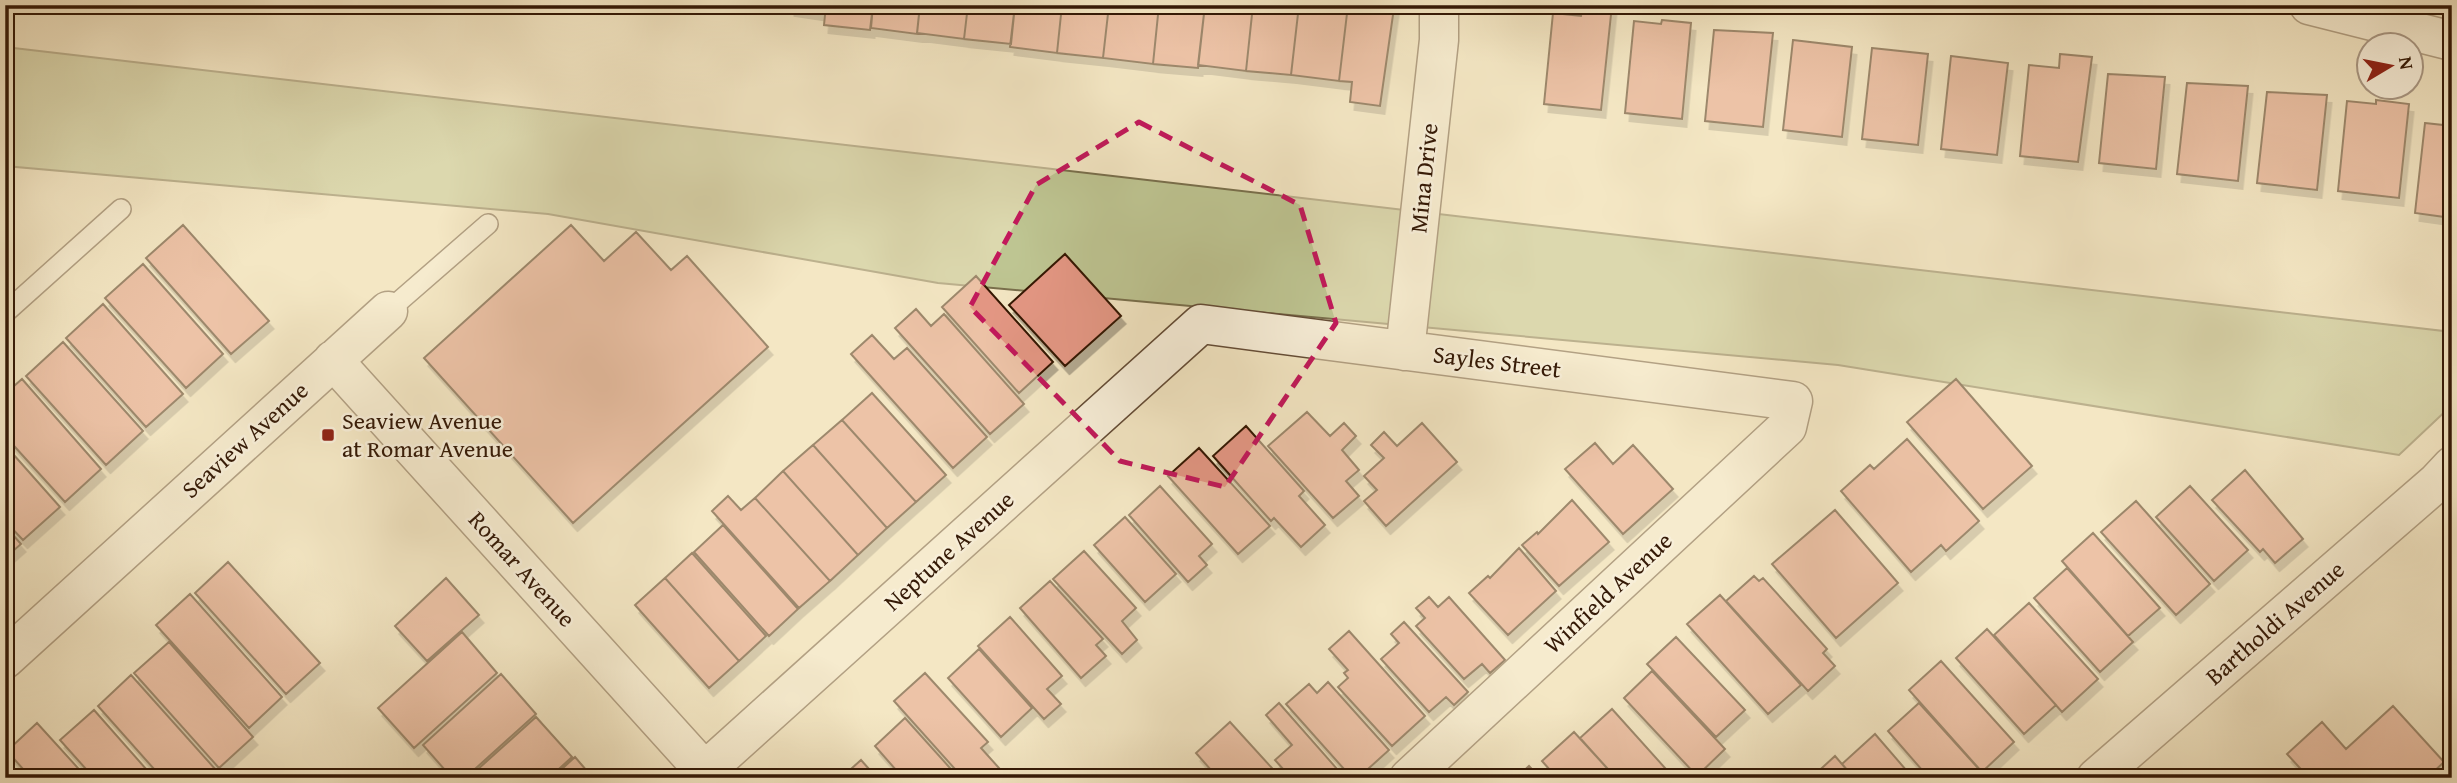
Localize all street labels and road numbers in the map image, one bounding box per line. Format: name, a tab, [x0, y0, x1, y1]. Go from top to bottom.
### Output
street label: Mina Drive	[1400, 121, 1447, 235]
street label: Sayles Street	[1431, 336, 1564, 387]
street label: Seaview Avenue	[174, 373, 316, 506]
street label: Neptune Avenue	[876, 482, 1022, 619]
street label: Romar Avenue	[461, 503, 584, 635]
street label: Winfield Avenue	[1535, 524, 1680, 662]
street label: Bartholdi Avenue	[2197, 552, 2352, 693]

